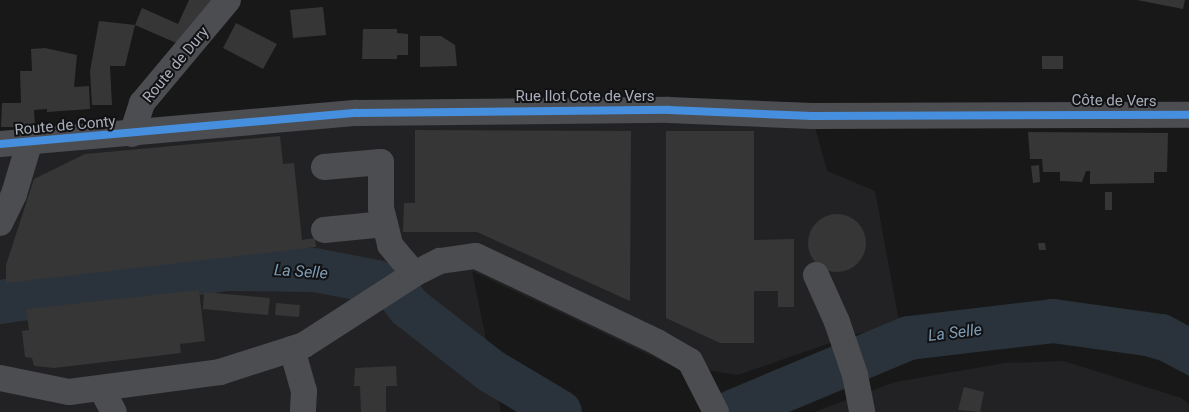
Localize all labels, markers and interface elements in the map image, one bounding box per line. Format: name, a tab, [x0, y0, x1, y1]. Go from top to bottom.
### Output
street label: Route de Dury	[139, 24, 213, 106]
street label: Rue Ilot Cote de Vers	[515, 88, 655, 106]
street label: Côte de Vers	[1071, 91, 1157, 111]
street label: Route de Conty	[14, 113, 116, 139]
water label: La Selle	[273, 261, 329, 283]
water label: La Selle	[927, 320, 983, 346]

